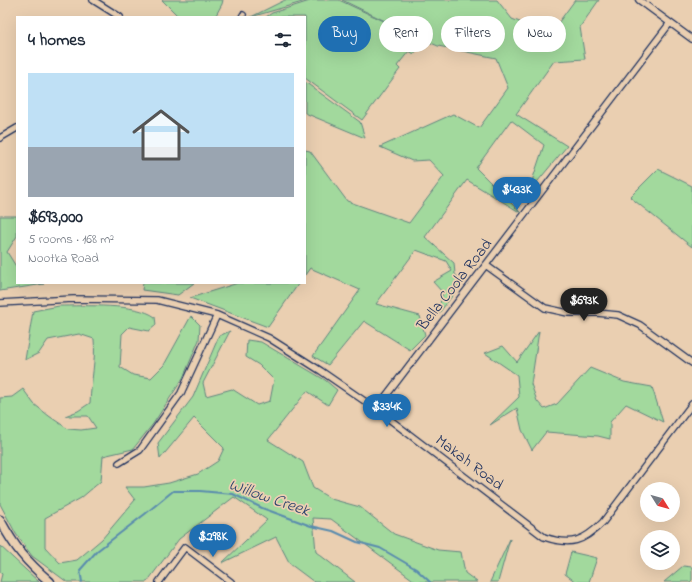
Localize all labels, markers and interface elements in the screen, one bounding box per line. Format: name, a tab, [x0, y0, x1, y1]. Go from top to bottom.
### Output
chip: Buy	[318, 16, 371, 52]
chip: Rent	[379, 16, 433, 52]
chip: Filters	[441, 16, 505, 52]
chip: New	[513, 16, 566, 52]
text: 4 homes	[28, 28, 86, 53]
icon: filters	[272, 29, 294, 51]
icon: home	[125, 99, 197, 171]
pin: $433K	[489, 177, 545, 211]
text: $433K	[502, 180, 532, 199]
text: $693,000	[28, 205, 83, 230]
text: 5 rooms · 168 m²	[28, 230, 114, 249]
street label: Bella Coola Road	[411, 234, 499, 337]
text: Nootka Road	[28, 249, 99, 268]
pin: $693K	[556, 288, 612, 322]
text: $693K	[569, 291, 599, 310]
pin: $334K	[359, 394, 415, 428]
text: $334K	[372, 397, 402, 416]
street label: Makah Road	[430, 429, 508, 497]
water label: Willow Creek	[225, 472, 314, 524]
north arrow	[640, 482, 680, 522]
map controls	[640, 482, 680, 570]
pin: $298K	[185, 524, 241, 558]
text: $298K	[198, 527, 228, 546]
button: layers	[640, 530, 680, 570]

